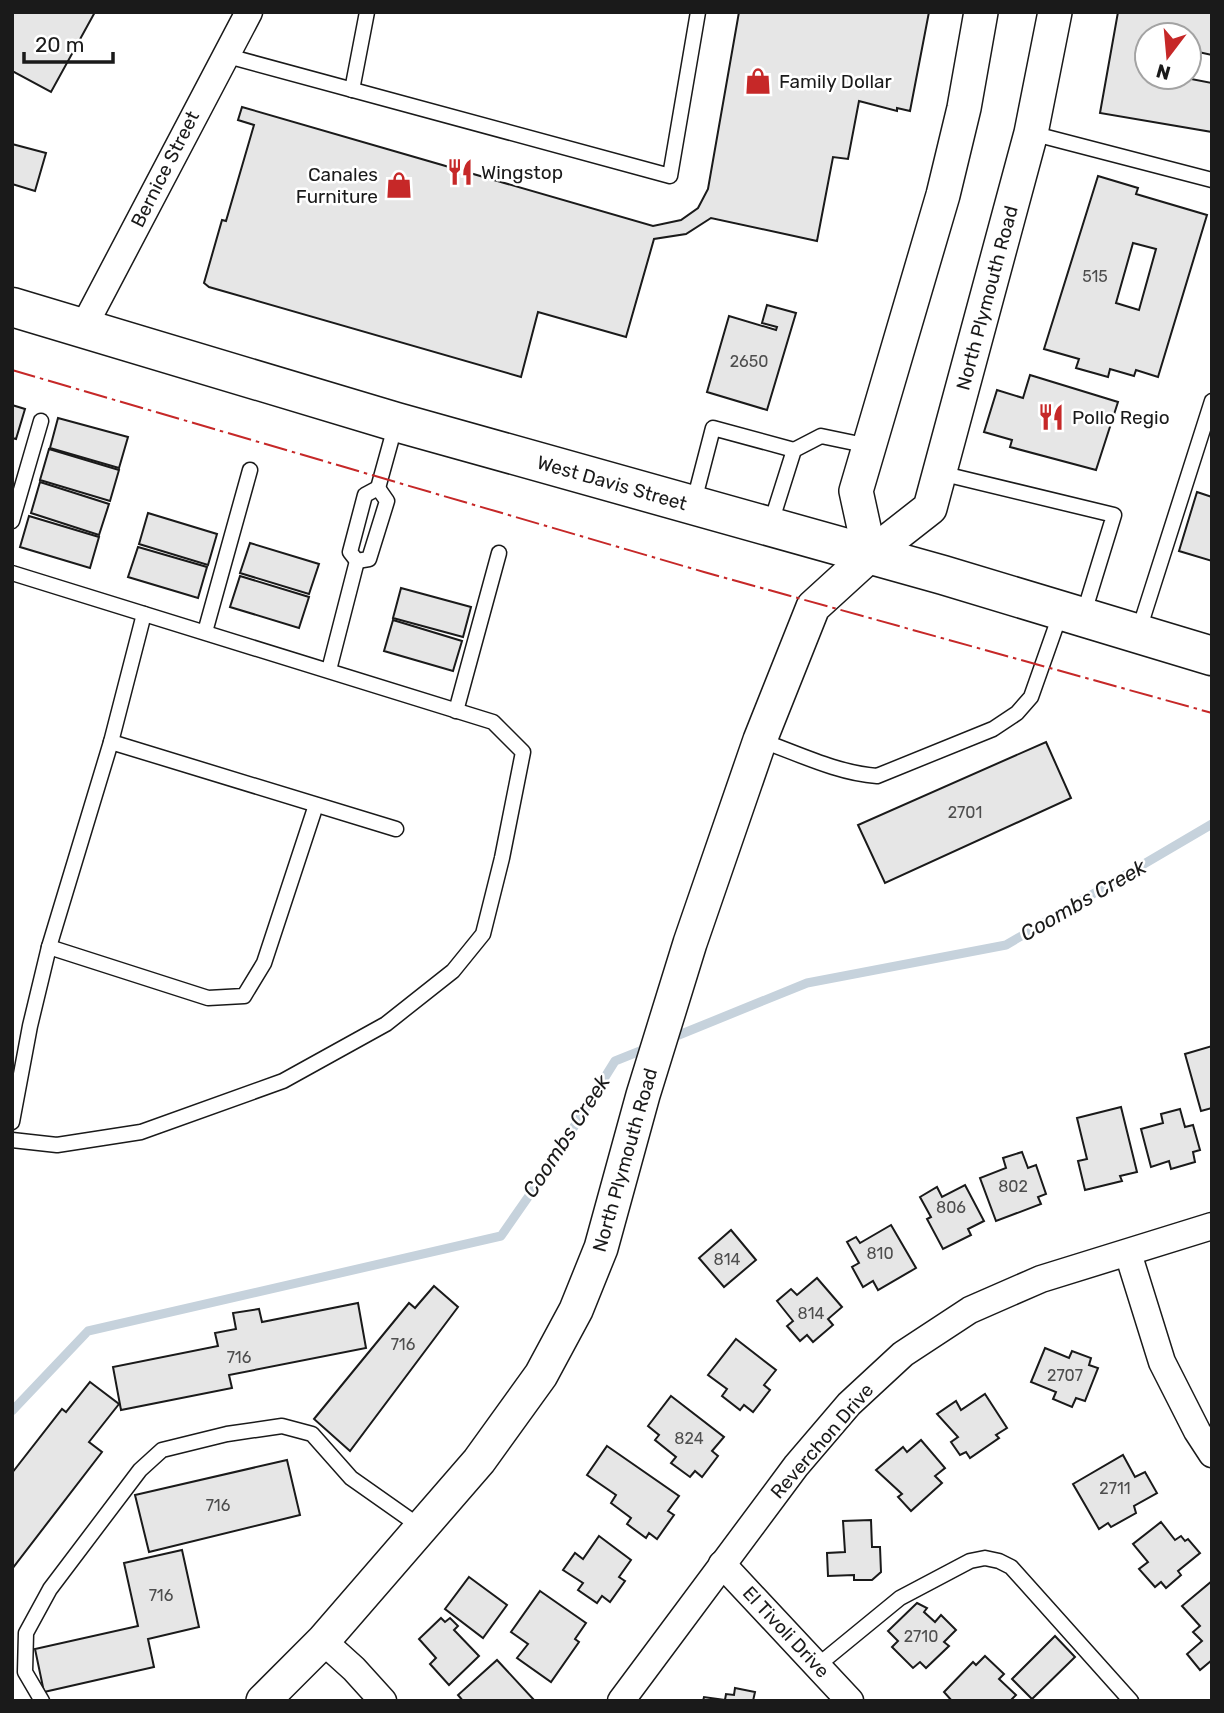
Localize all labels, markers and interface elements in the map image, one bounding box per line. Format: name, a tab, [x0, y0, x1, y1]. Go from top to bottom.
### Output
scale bar	[24, 21, 114, 65]
north arrow	[1133, 21, 1203, 91]
text: 20 m	[35, 32, 84, 57]
text: N	[1154, 59, 1173, 85]
shop icon: Family Dollar	[743, 66, 773, 96]
place label: Family Dollar	[779, 70, 893, 93]
street label: Bernice Street	[126, 107, 204, 231]
restaurant icon: Wingstop	[445, 157, 475, 187]
place label: Wingstop	[481, 161, 563, 184]
place label: Canales Furniture	[296, 163, 378, 208]
shop icon: Canales Furniture	[384, 170, 414, 200]
street label: North Plymouth Road	[951, 203, 1023, 393]
house number: 515	[1082, 267, 1108, 286]
house number: 2650	[730, 352, 768, 371]
restaurant icon: Pollo Regio	[1036, 402, 1066, 432]
place label: Pollo Regio	[1072, 406, 1170, 429]
street label: West Davis Street	[534, 451, 690, 516]
house number: 2701	[948, 803, 982, 822]
water label: Coombs Creek	[1016, 853, 1151, 946]
street label: North Plymouth Road	[588, 1065, 662, 1255]
water label: Coombs Creek	[517, 1069, 616, 1202]
house number: 802	[998, 1177, 1028, 1196]
house number: 806	[936, 1198, 966, 1217]
house number: 810	[866, 1244, 894, 1263]
house number: 814	[714, 1250, 741, 1269]
house number: 814	[798, 1304, 825, 1323]
house number: 716	[391, 1335, 416, 1354]
house number: 716	[227, 1348, 252, 1367]
house number: 2707	[1047, 1366, 1083, 1385]
street label: Reverchon Drive	[766, 1379, 878, 1503]
house number: 824	[674, 1429, 704, 1448]
house number: 2711	[1099, 1479, 1131, 1498]
house number: 716	[206, 1496, 231, 1515]
street label: El Tivoli Drive	[738, 1582, 834, 1682]
house number: 716	[149, 1586, 174, 1605]
house number: 2710	[904, 1627, 938, 1646]

